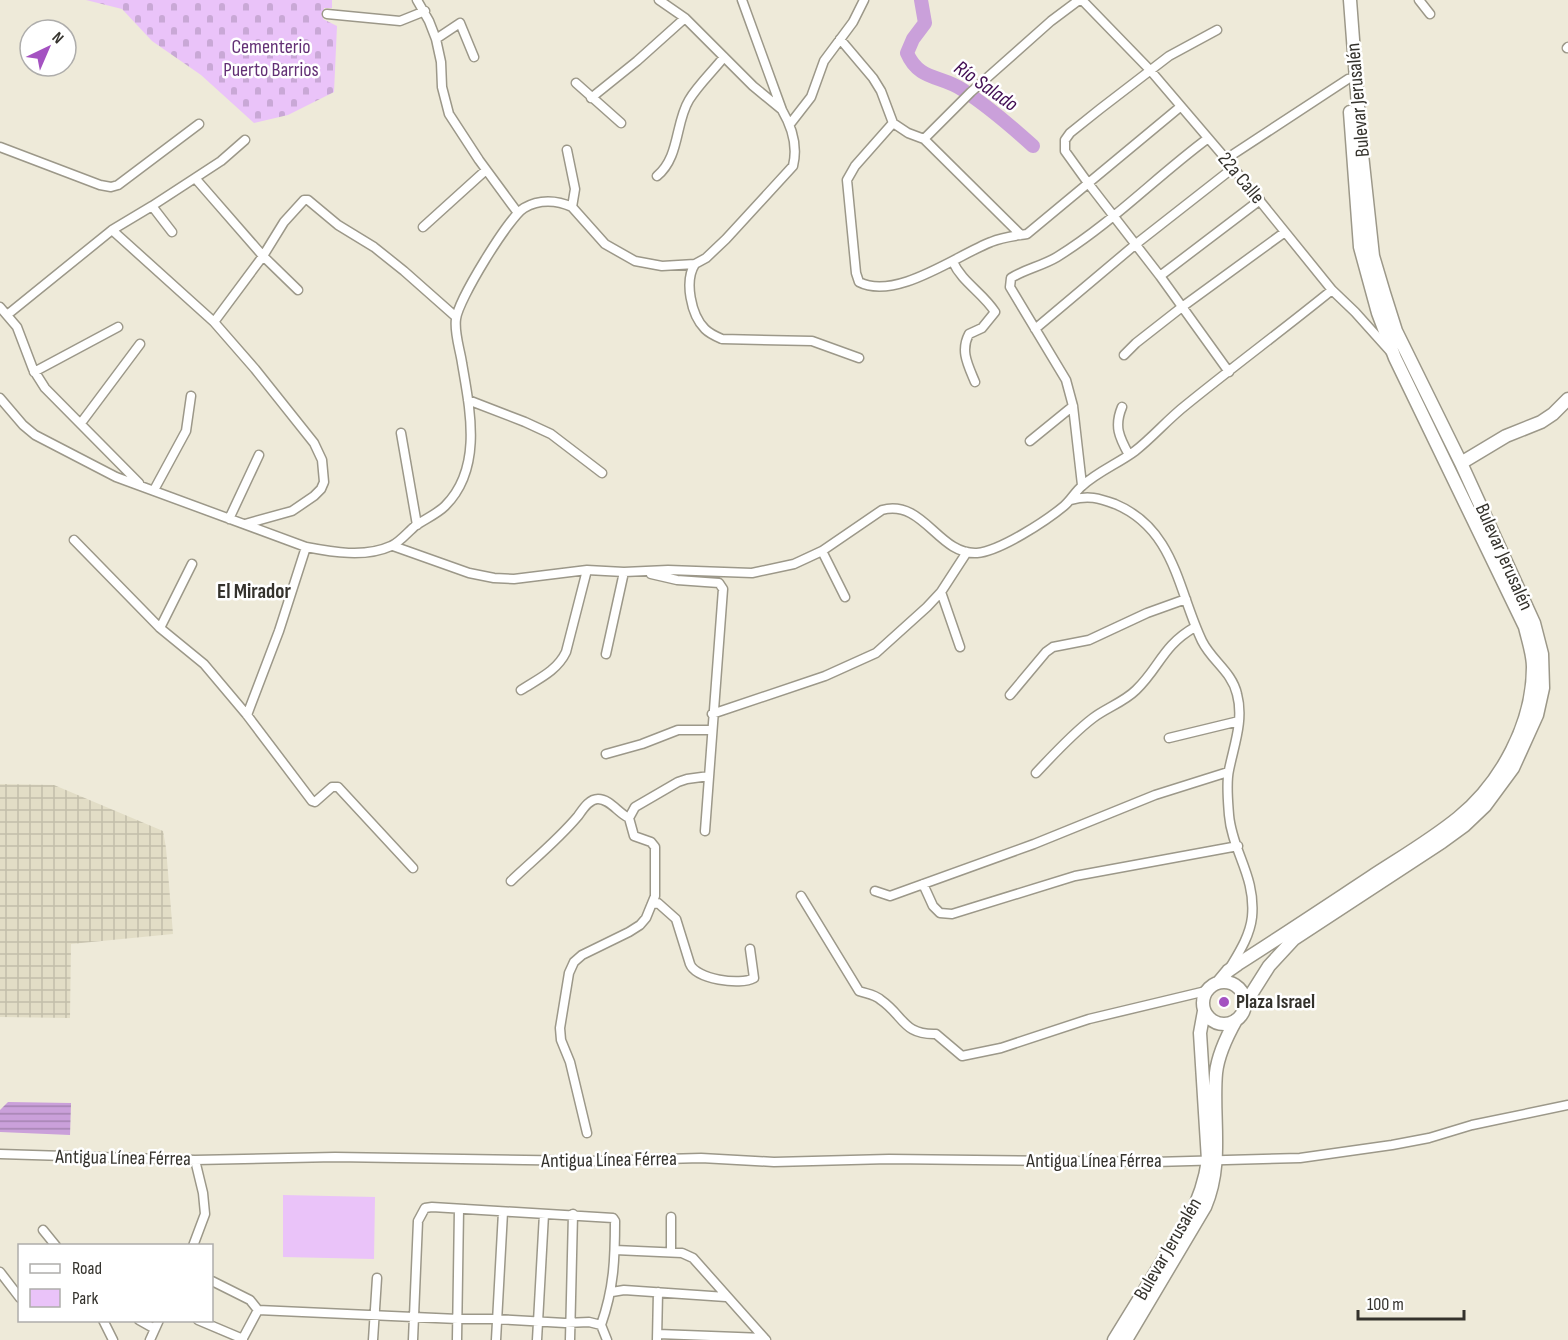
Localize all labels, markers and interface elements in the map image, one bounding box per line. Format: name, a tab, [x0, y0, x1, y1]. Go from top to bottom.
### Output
north arrow	[18, 18, 78, 78]
text: N	[48, 28, 67, 48]
park label: Cementerio Puerto Barrios	[223, 35, 319, 82]
street label: Bulevar Jerusalén	[1341, 42, 1375, 158]
water label: Río Salado	[949, 55, 1023, 117]
street label: 22a Calle	[1213, 147, 1269, 209]
street label: Bulevar Jerusalén	[1470, 500, 1538, 614]
district label: El Mirador	[217, 579, 291, 604]
place label: Plaza Israel	[1236, 990, 1315, 1014]
marker: Plaza Israel	[1217, 995, 1231, 1009]
street label: Antigua Línea Férrea	[54, 1145, 191, 1171]
street label: Antigua Línea Férrea	[540, 1147, 677, 1173]
street label: Antigua Línea Férrea	[1025, 1149, 1162, 1173]
street label: Bulevar Jerusalén	[1129, 1194, 1207, 1304]
legend	[18, 1244, 213, 1322]
text: Road	[72, 1258, 102, 1279]
scale bar	[1358, 1283, 1464, 1321]
text: Park	[72, 1288, 98, 1309]
text: 100 m	[1367, 1294, 1404, 1315]

